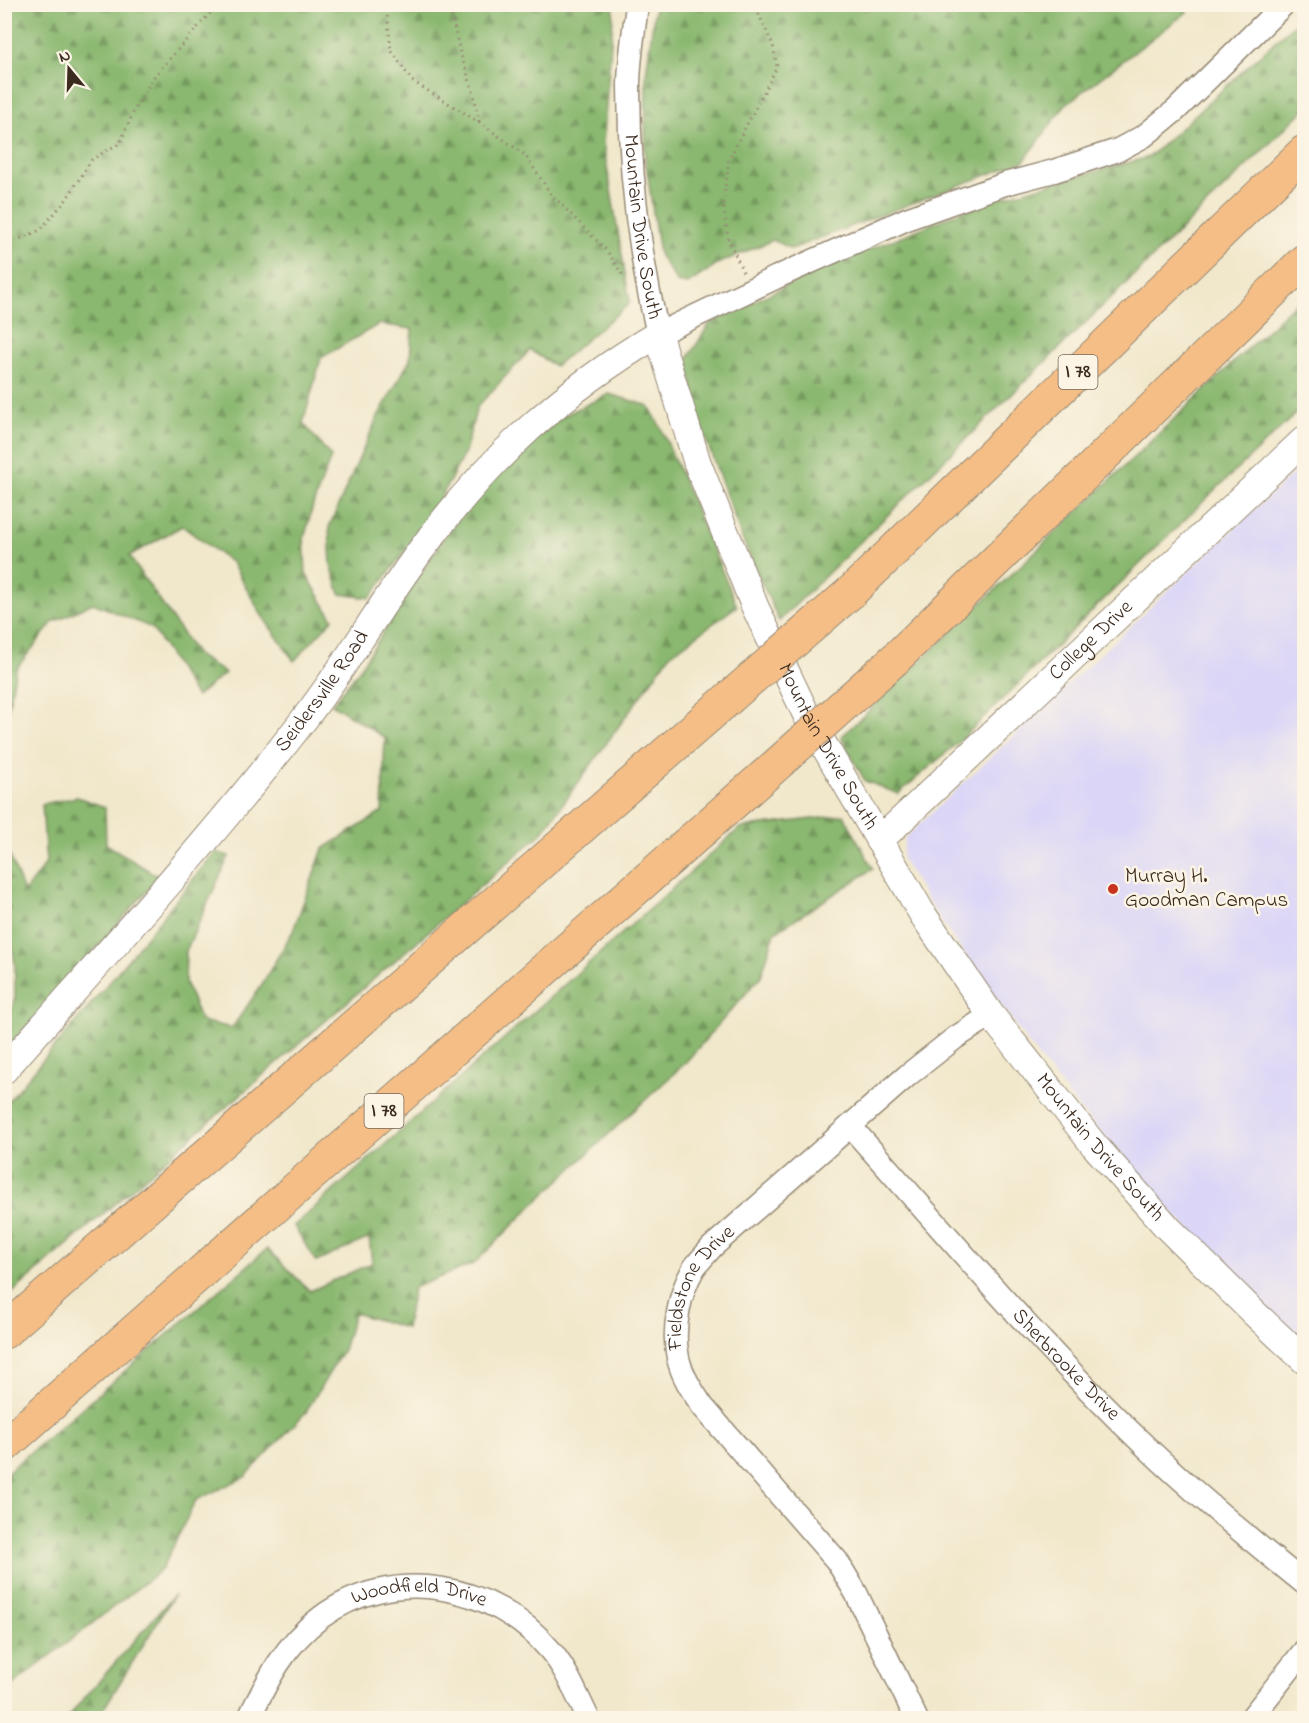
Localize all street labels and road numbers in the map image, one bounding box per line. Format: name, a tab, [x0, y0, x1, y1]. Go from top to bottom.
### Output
street label: Mountain Drive South	[615, 134, 669, 322]
road number: I 78	[1058, 355, 1098, 389]
street label: College Drive	[1042, 593, 1141, 688]
street label: Seidersville Road	[268, 624, 377, 759]
street label: Mountain Drive South	[769, 659, 885, 836]
street label: Mountain Drive South	[1028, 1067, 1171, 1229]
road number: I 78	[364, 1094, 404, 1128]
street label: Fieldstone Drive	[661, 1218, 742, 1352]
street label: Sherbrooke Drive	[1004, 1302, 1127, 1429]
street label: Woodfield Drive	[347, 1572, 492, 1616]

